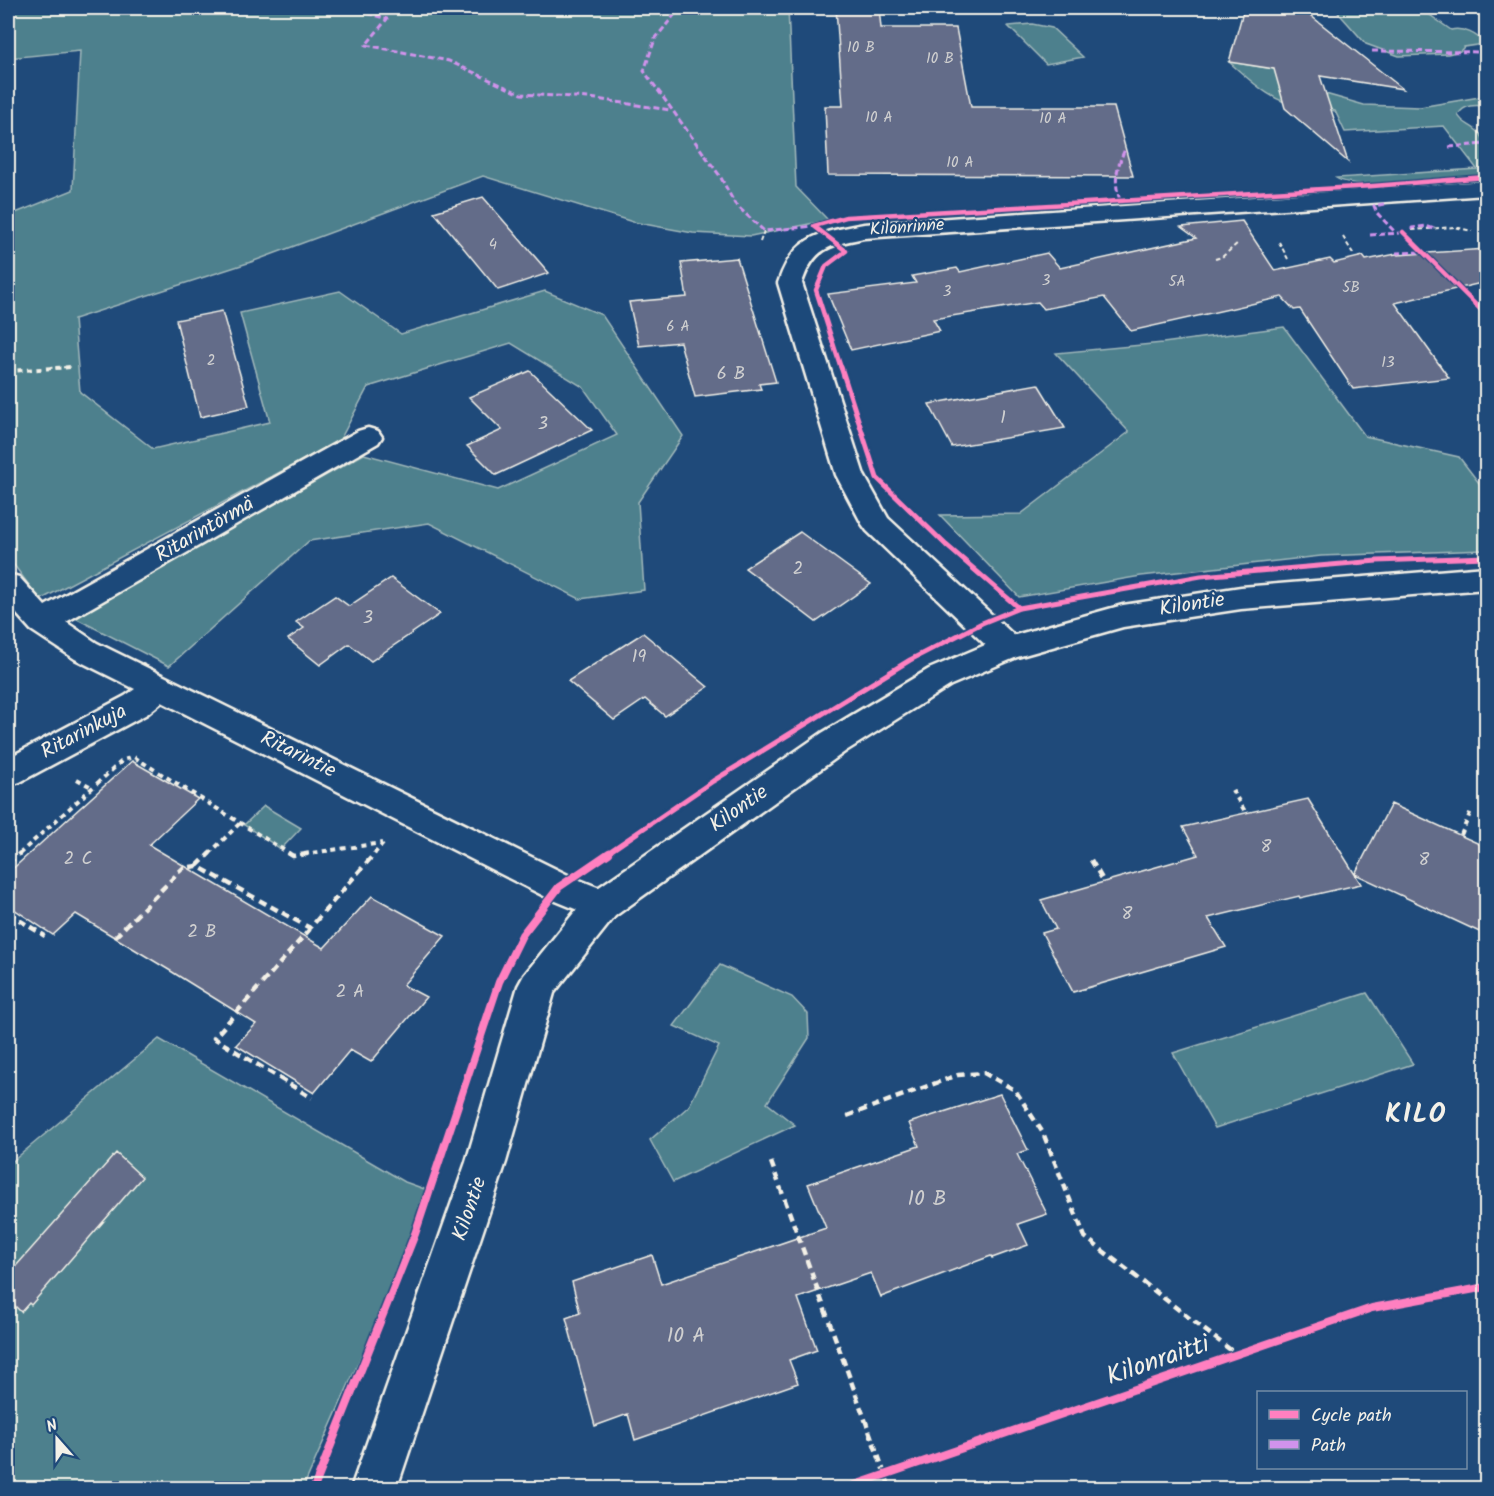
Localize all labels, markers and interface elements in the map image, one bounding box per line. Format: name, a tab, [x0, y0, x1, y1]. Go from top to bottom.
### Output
house number: 10 B	[847, 36, 875, 60]
house number: 10 B	[926, 47, 954, 71]
house number: 10 A	[865, 106, 893, 130]
house number: 10 A	[1039, 107, 1067, 131]
house number: 10 A	[946, 151, 974, 175]
street label: Kilonrinne	[869, 211, 945, 245]
house number: 4	[489, 233, 497, 257]
house number: 3	[1042, 269, 1051, 293]
house number: 5A	[1168, 270, 1186, 294]
house number: 5B	[1342, 276, 1360, 300]
house number: 3	[943, 280, 952, 304]
house number: 6 A	[666, 315, 690, 339]
house number: 2	[207, 349, 215, 373]
house number: 13	[1381, 351, 1395, 375]
house number: 6 B	[717, 360, 745, 389]
house number: 1	[1000, 404, 1006, 433]
house number: 3	[538, 410, 548, 439]
street label: Ritarintörmä	[149, 488, 262, 572]
house number: 2	[793, 555, 803, 584]
street label: Kilontie	[1157, 583, 1228, 626]
house number: 3	[363, 604, 373, 633]
house number: 19	[632, 643, 646, 672]
street label: Ritarinkuja	[35, 695, 133, 769]
street label: Ritarintie	[254, 722, 342, 788]
street label: Kilontie	[703, 776, 776, 841]
house number: 8	[1261, 833, 1272, 862]
house number: 2 C	[64, 845, 92, 874]
house number: 8	[1419, 846, 1430, 875]
house number: 8	[1122, 900, 1133, 929]
house number: 2 B	[187, 918, 217, 947]
house number: 2 A	[336, 978, 364, 1007]
district label: KILO	[1385, 1093, 1447, 1136]
street label: Kilontie	[444, 1172, 496, 1246]
house number: 10 B	[908, 1183, 946, 1216]
house number: 10 A	[667, 1320, 705, 1353]
street label: Kilonraitti	[1101, 1323, 1217, 1398]
legend	[1257, 1391, 1467, 1469]
text: Cycle path	[1311, 1402, 1392, 1431]
north arrow	[27, 1409, 87, 1469]
text: N	[43, 1413, 61, 1440]
text: Path	[1311, 1432, 1346, 1461]

